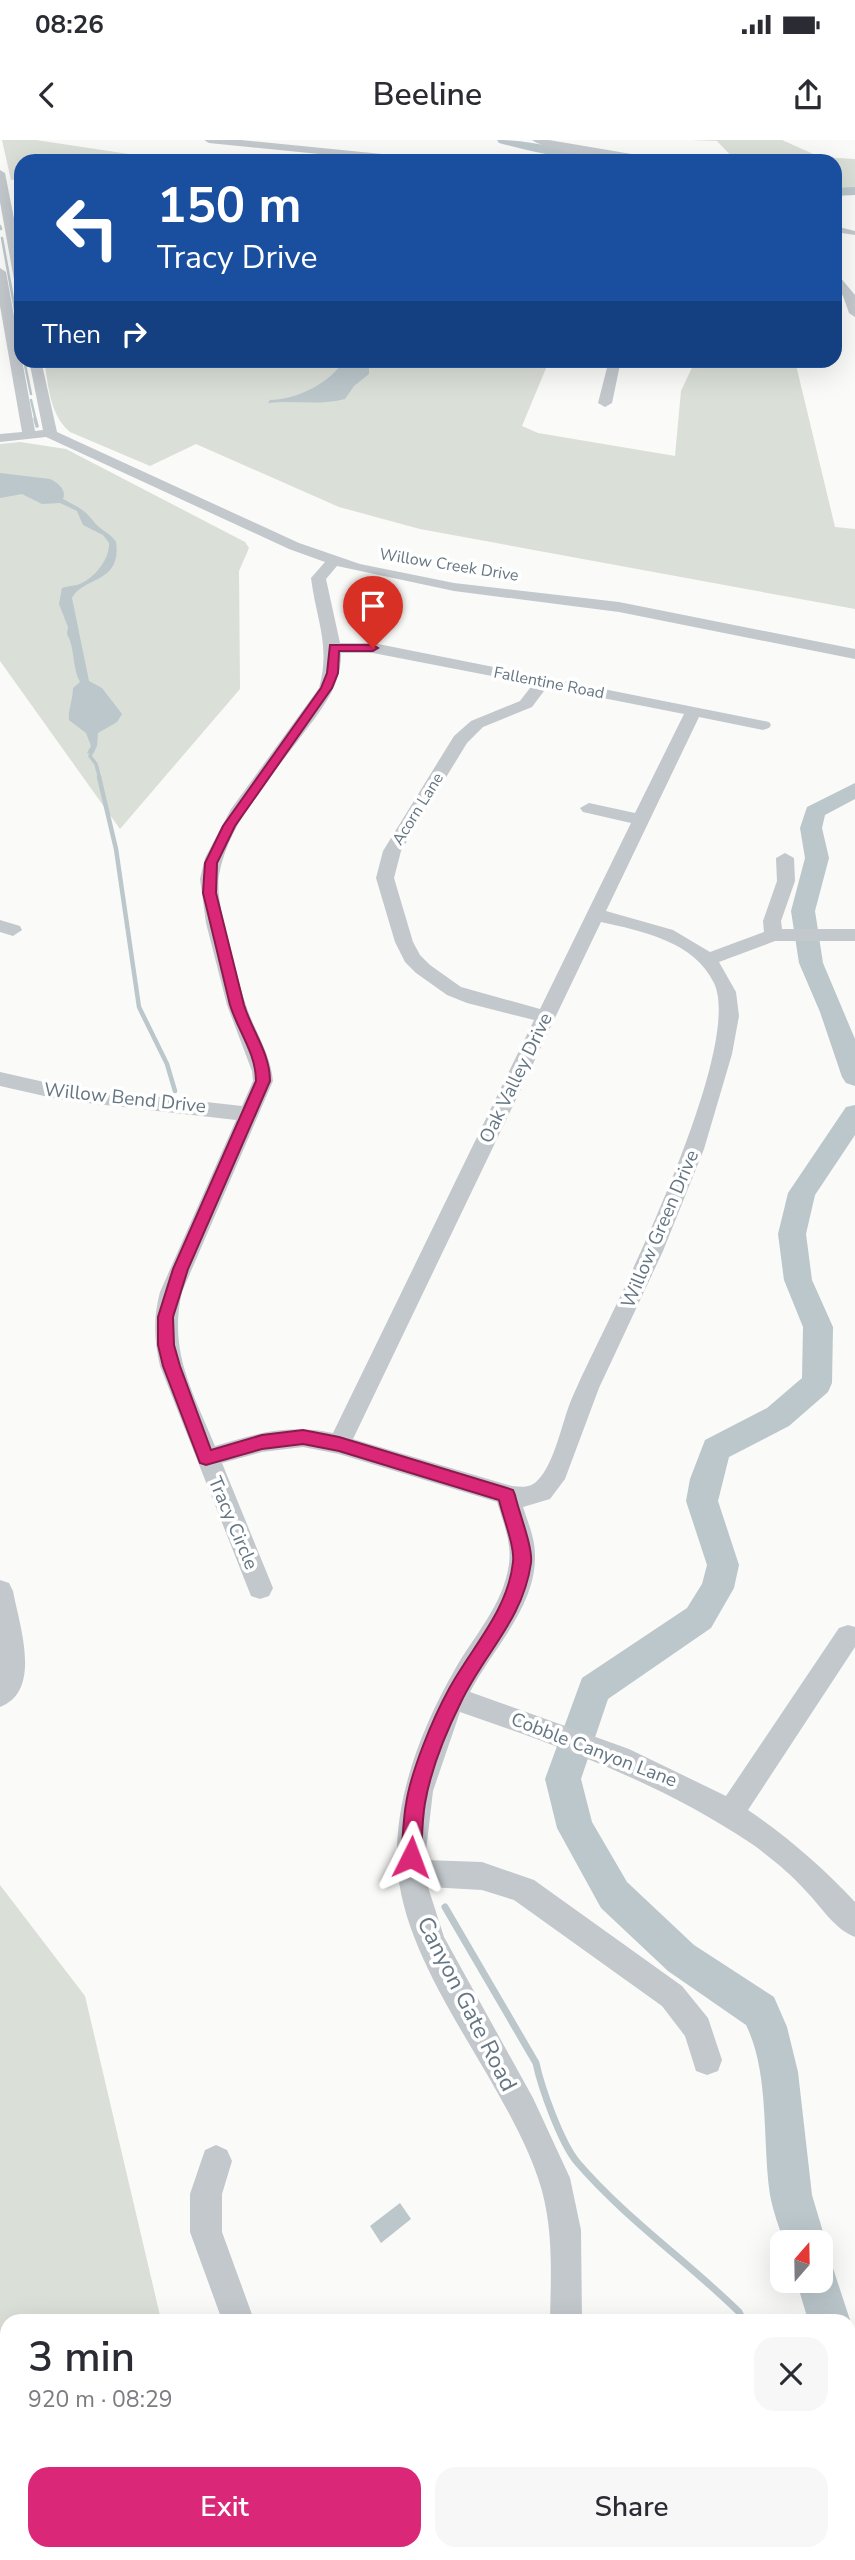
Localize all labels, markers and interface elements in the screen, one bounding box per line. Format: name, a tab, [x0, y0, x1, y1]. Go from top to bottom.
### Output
text: 08:26	[35, 7, 104, 42]
text: Beeline	[373, 73, 482, 116]
icon: back	[28, 76, 66, 114]
icon: share	[789, 76, 827, 114]
text: 150 m	[157, 172, 301, 239]
icon: left	[42, 182, 133, 273]
text: Tracy Drive	[157, 236, 318, 279]
icon: right	[115, 315, 153, 353]
text: Then	[42, 317, 101, 352]
street label: Willow Creek Drive	[378, 543, 520, 587]
pin	[343, 576, 403, 648]
icon: arrive	[354, 587, 392, 625]
street label: Fallentine Road	[492, 662, 606, 704]
street label: Acorn Lane	[387, 769, 449, 849]
street label: Oak Valley Drive	[473, 1009, 559, 1147]
street label: Willow Bend Drive	[43, 1077, 207, 1119]
street label: Willow Green Drive	[615, 1146, 705, 1312]
street label: Tracy Circle	[202, 1473, 264, 1573]
street label: Cobble Canyon Lane	[507, 1706, 681, 1794]
position arrow	[374, 1820, 448, 1894]
street label: Canyon Gate Road	[410, 1911, 524, 2097]
north arrow	[770, 2230, 833, 2292]
map controls	[770, 2230, 833, 2293]
text: 3 min	[28, 2329, 135, 2386]
button: close	[754, 2337, 828, 2411]
text: 920 m · 08:29	[28, 2384, 173, 2415]
button: Exit	[28, 2467, 421, 2547]
button: Share	[435, 2467, 828, 2547]

